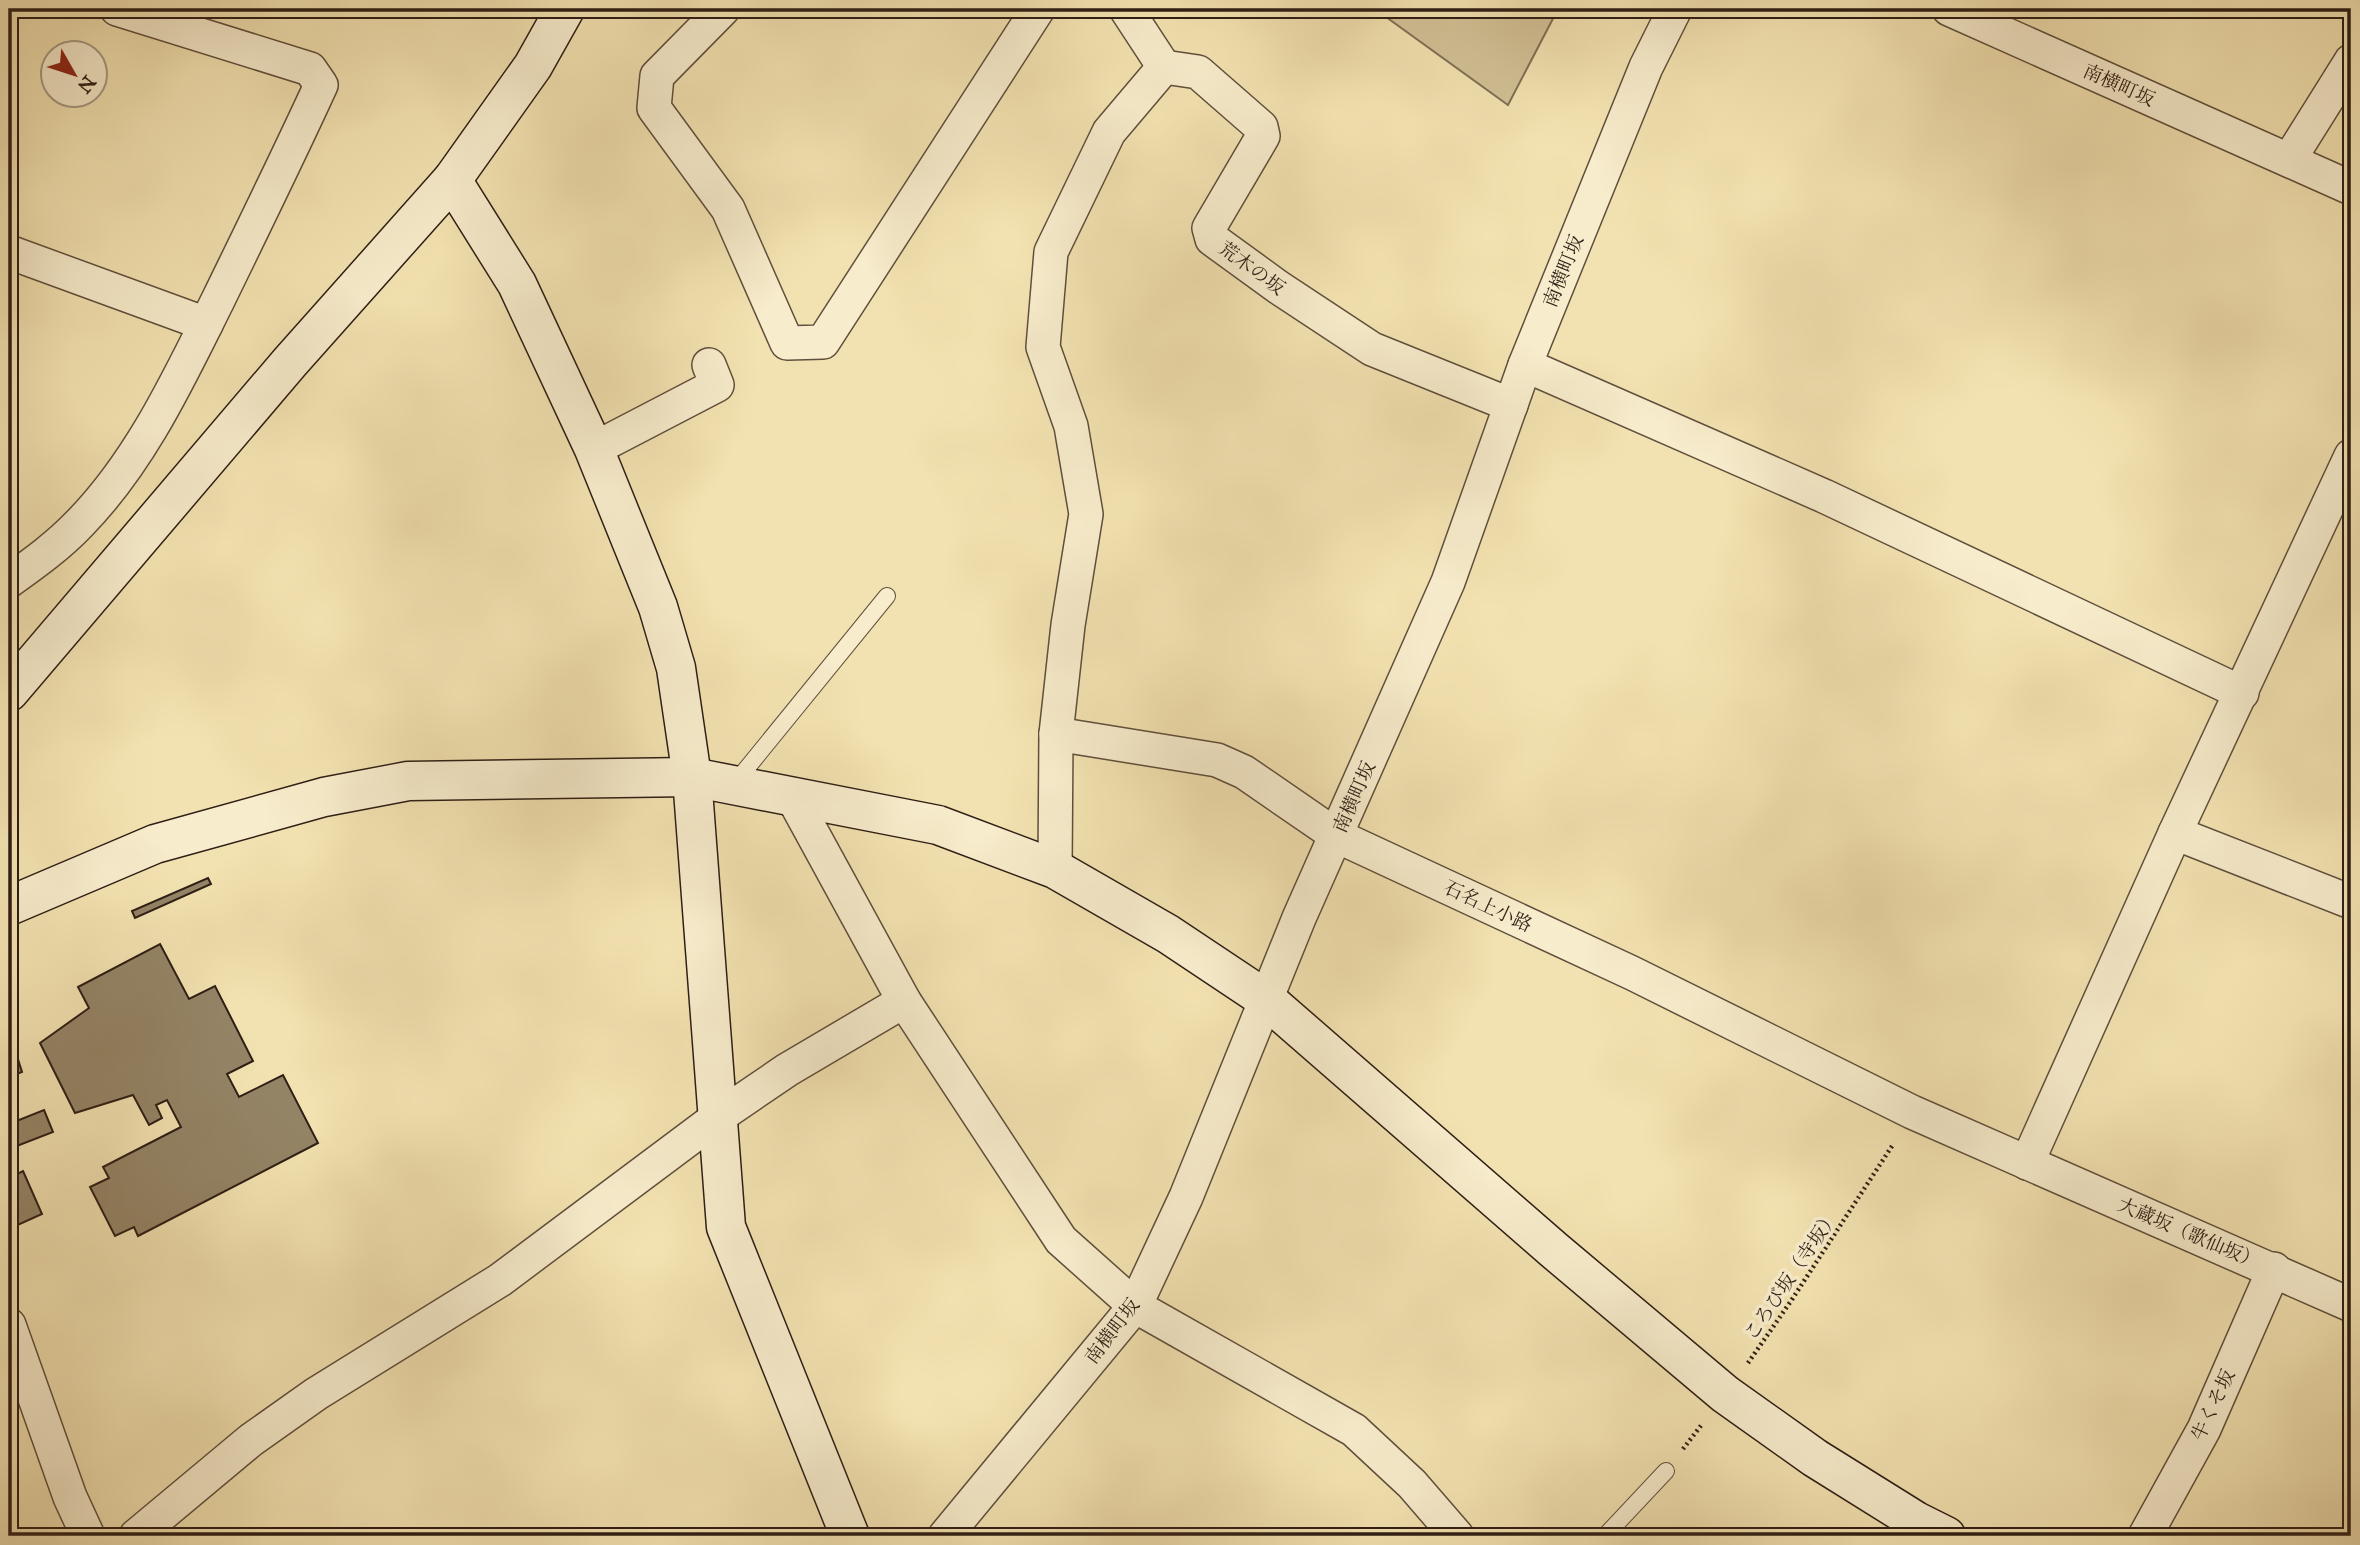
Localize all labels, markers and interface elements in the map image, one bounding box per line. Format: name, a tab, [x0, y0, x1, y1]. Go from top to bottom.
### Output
north arrow	[38, 38, 108, 108]
street label: 南横町坂	[2080, 59, 2158, 111]
text: N	[73, 71, 101, 98]
street label: 南横町坂	[1538, 231, 1588, 311]
street label: 荒木の坂	[1214, 236, 1290, 300]
street label: 南横町坂	[1328, 758, 1380, 836]
street label: 石名上小路	[1440, 875, 1536, 937]
street label: 大蔵坂（歌仙坂）	[2115, 1193, 2263, 1273]
street label: ころび坂（寺坂）	[1739, 1206, 1843, 1344]
street label: 南横町坂	[1080, 1294, 1144, 1368]
street label: 牛くそ坂	[2187, 1366, 2239, 1444]

